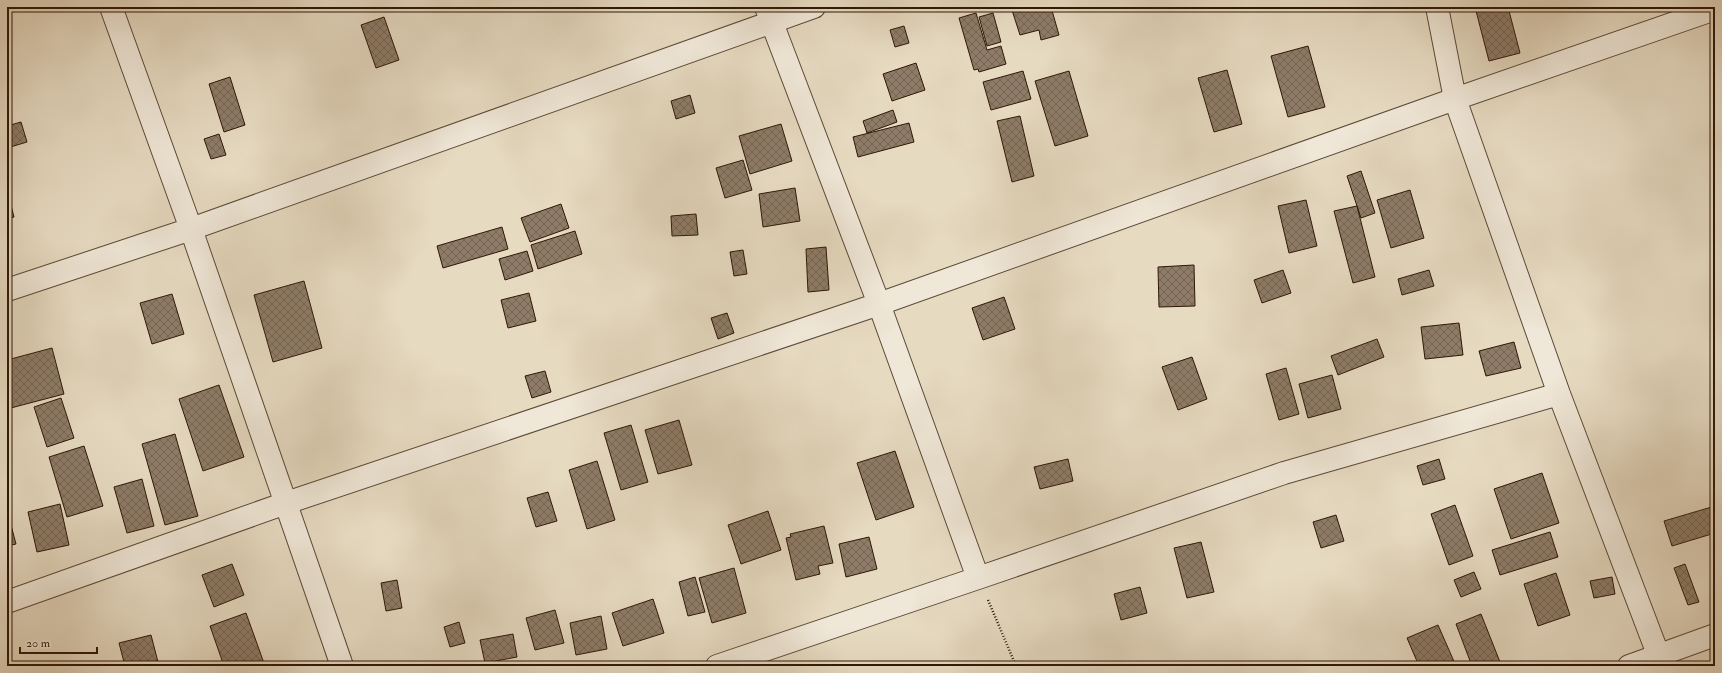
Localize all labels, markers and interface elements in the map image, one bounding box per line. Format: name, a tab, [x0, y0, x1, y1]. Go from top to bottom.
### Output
scale bar	[20, 629, 97, 655]
text: 20 m	[26, 636, 51, 651]

